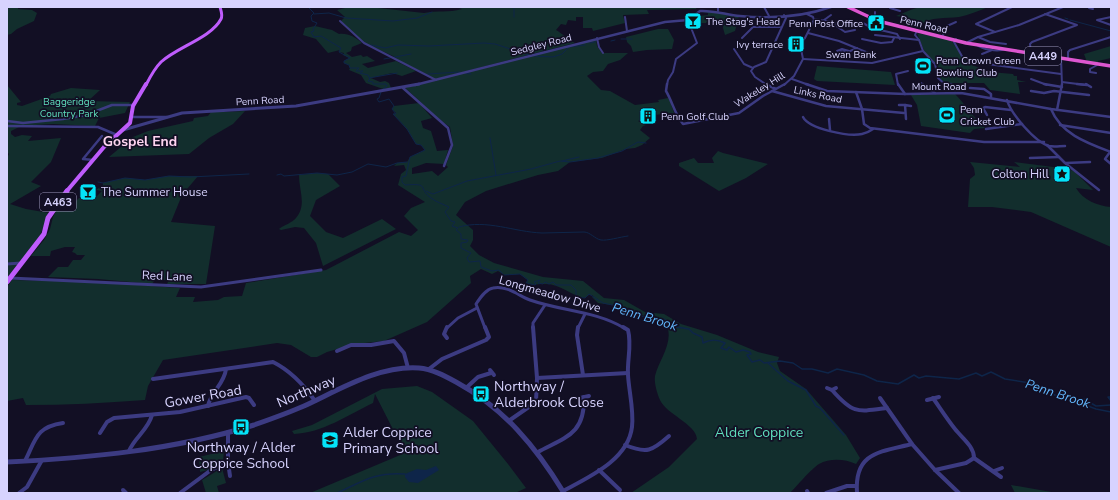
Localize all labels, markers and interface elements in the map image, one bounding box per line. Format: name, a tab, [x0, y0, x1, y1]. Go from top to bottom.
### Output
bar icon: The Stag's Head	[683, 11, 703, 31]
public building icon: Penn Post Office	[866, 13, 886, 33]
street label: Penn Road	[899, 13, 949, 37]
place label: The Stag's Head	[706, 15, 780, 29]
place label: Penn Post Office	[789, 17, 863, 31]
street label: Sedgley Road	[509, 31, 573, 59]
building icon: Ivy terrace	[786, 34, 806, 54]
place label: Ivy terrace	[736, 38, 783, 52]
road number: A449	[1025, 47, 1061, 65]
street label: Swan Bank	[826, 48, 877, 62]
place label: Penn Crown Green Bowling Club	[936, 54, 1021, 80]
sports icon: Penn Crown Green Bowling Club	[913, 56, 933, 76]
street label: Wakeley Hill	[731, 69, 788, 111]
street label: Mount Road	[912, 80, 967, 94]
street label: Links Road	[792, 83, 843, 107]
street label: Penn Road	[235, 93, 285, 109]
park label: Baggeridge Country Park	[40, 95, 99, 121]
place label: Penn Cricket Club	[960, 103, 1015, 129]
sports icon: Penn Cricket Club	[937, 105, 957, 125]
building icon: Penn Golf Club	[638, 106, 658, 126]
place label: Penn Golf Club	[661, 110, 729, 124]
district label: Gospel End	[103, 132, 177, 151]
place icon: Colton Hill	[1052, 164, 1072, 184]
place label: Colton Hill	[991, 166, 1049, 182]
bar icon: The Summer House	[78, 182, 98, 202]
place label: The Summer House	[101, 184, 208, 200]
road number: A463	[40, 193, 76, 211]
street label: Red Lane	[142, 267, 192, 285]
street label: Longmeadow Drive	[497, 272, 603, 316]
water label: Penn Brook	[610, 299, 680, 336]
street label: Northway	[274, 370, 339, 412]
water label: Penn Brook	[1023, 375, 1093, 413]
place label: Northway / Alderbrook Close	[494, 377, 604, 412]
street label: Gower Road	[163, 380, 243, 413]
bus stop icon: Northway / Alderbrook Close	[471, 384, 491, 404]
bus stop icon: Northway / Alder Coppice School	[231, 417, 251, 437]
place label: Alder Coppice Primary School	[343, 423, 439, 458]
park label: Alder Coppice	[715, 423, 803, 442]
school or university icon: Alder Coppice Primary School	[320, 430, 340, 450]
place label: Northway / Alder Coppice School	[187, 438, 295, 473]

